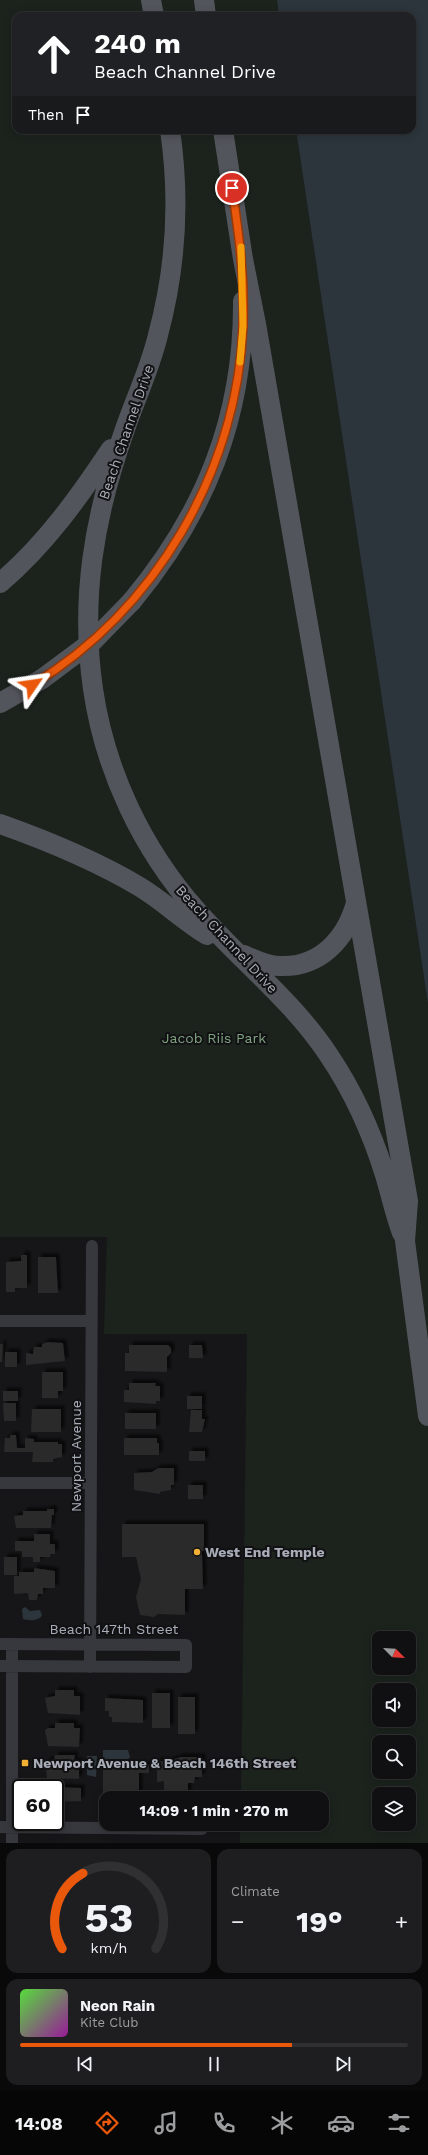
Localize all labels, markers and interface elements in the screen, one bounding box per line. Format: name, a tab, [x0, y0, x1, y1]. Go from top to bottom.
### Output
text: 240 m	[94, 27, 181, 60]
icon: ahead	[28, 28, 80, 80]
text: Beach Channel Drive	[94, 61, 276, 82]
icon: arrive	[72, 104, 94, 126]
text: Then	[28, 106, 64, 124]
pin	[215, 171, 249, 205]
icon: arrive	[221, 177, 243, 199]
street label: Beach Channel Drive	[95, 363, 157, 501]
position arrow	[11, 664, 53, 706]
street label: Beach Channel Drive	[173, 882, 281, 996]
park label: Jacob Riis Park	[162, 1030, 266, 1046]
street label: Newport Avenue	[68, 1400, 84, 1512]
place label: West End Temple	[205, 1544, 325, 1560]
marker: West End Temple	[192, 1547, 202, 1557]
street label: Beach 147th Street	[50, 1621, 179, 1637]
north arrow	[372, 1631, 416, 1675]
map controls	[372, 1631, 416, 1831]
button: sound	[372, 1683, 416, 1727]
button: search	[372, 1735, 416, 1779]
place label: Newport Avenue & Beach 146th Street	[33, 1755, 296, 1771]
marker: Newport Avenue & Beach 146th Street	[20, 1758, 30, 1768]
speed limit sign: 60	[12, 1779, 64, 1831]
button: layers	[372, 1787, 416, 1831]
text: 14:09 · 1 min · 270 m	[140, 1802, 288, 1820]
text: Climate	[231, 1884, 280, 1899]
text: 53	[84, 1893, 133, 1942]
text: 19°	[296, 1904, 343, 1939]
text: −	[231, 1909, 244, 1934]
text: +	[395, 1909, 408, 1934]
text: km/h	[90, 1940, 127, 1956]
text: Neon Rain	[80, 1997, 155, 2015]
text: Kite Club	[80, 2015, 138, 2030]
icon: previous	[74, 2053, 96, 2075]
icon: pause	[203, 2053, 225, 2075]
icon: next	[332, 2053, 354, 2075]
icon: directions	[93, 2109, 121, 2137]
icon: music	[152, 2109, 180, 2137]
icon: phone	[210, 2109, 238, 2137]
icon: climate	[268, 2109, 296, 2137]
icon: car	[327, 2109, 355, 2137]
icon: filters	[385, 2109, 413, 2137]
text: 14:08	[15, 2113, 63, 2134]

